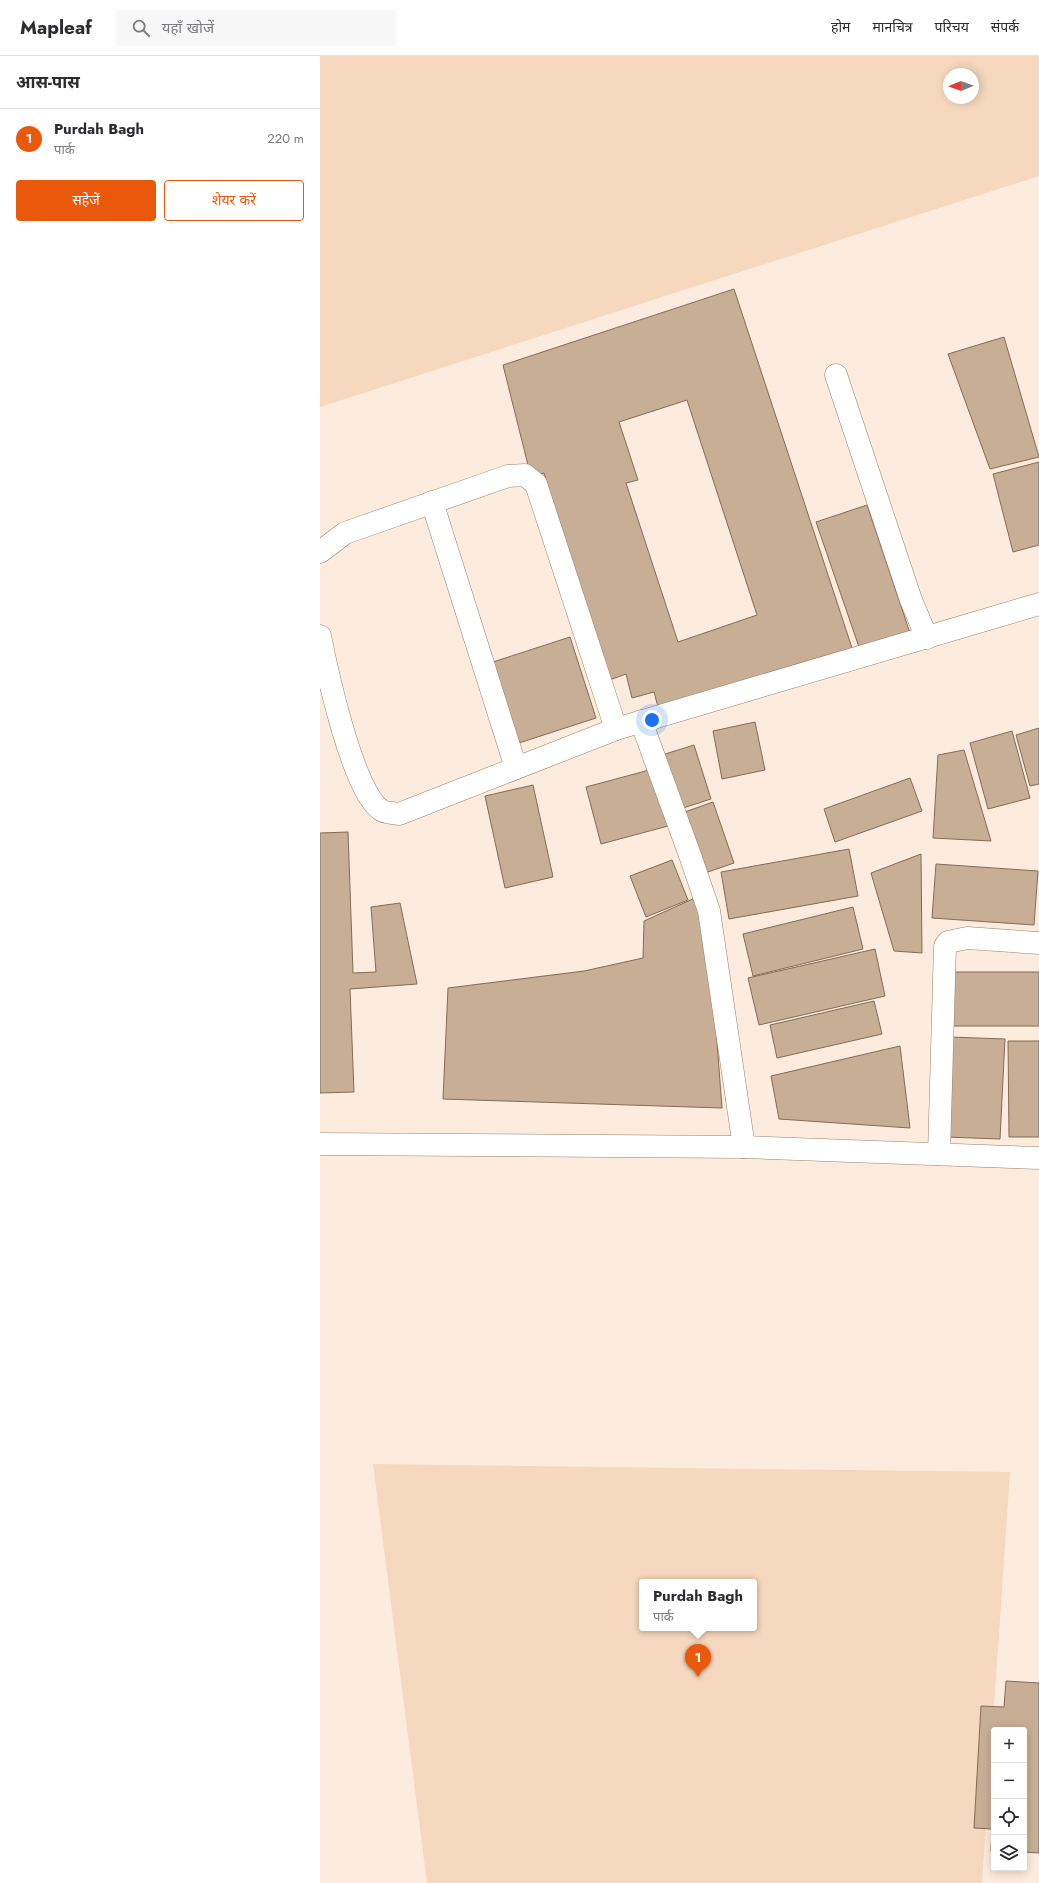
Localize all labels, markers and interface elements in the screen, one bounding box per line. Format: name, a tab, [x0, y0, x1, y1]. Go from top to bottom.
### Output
search box	[116, 10, 396, 46]
text: Mapleaf	[20, 14, 92, 41]
icon: search	[130, 17, 152, 39]
text: यहाँ खोजें	[162, 17, 214, 39]
text: होम	[831, 17, 850, 37]
text: मानचित्र	[872, 17, 913, 37]
text: परिचय	[935, 17, 969, 37]
text: संपर्क	[991, 17, 1019, 37]
north arrow	[943, 68, 979, 104]
text: आस-पास	[16, 70, 80, 94]
text: Purdah Bagh	[54, 118, 144, 140]
text: 1	[26, 129, 32, 148]
text: 220 m	[267, 129, 304, 148]
text: पार्क	[54, 140, 75, 159]
button: सहेजें	[16, 180, 156, 221]
button: शेयर करें	[164, 180, 304, 221]
your location	[642, 710, 662, 730]
popup	[639, 1579, 757, 1631]
text: Purdah Bagh	[653, 1585, 743, 1607]
text: पार्क	[653, 1607, 674, 1626]
pin: 1	[685, 1644, 711, 1677]
map controls	[991, 1727, 1027, 1871]
button: +	[991, 1727, 1027, 1763]
button: −	[991, 1763, 1027, 1799]
button: locate	[991, 1799, 1027, 1835]
button: layers	[991, 1835, 1027, 1871]

